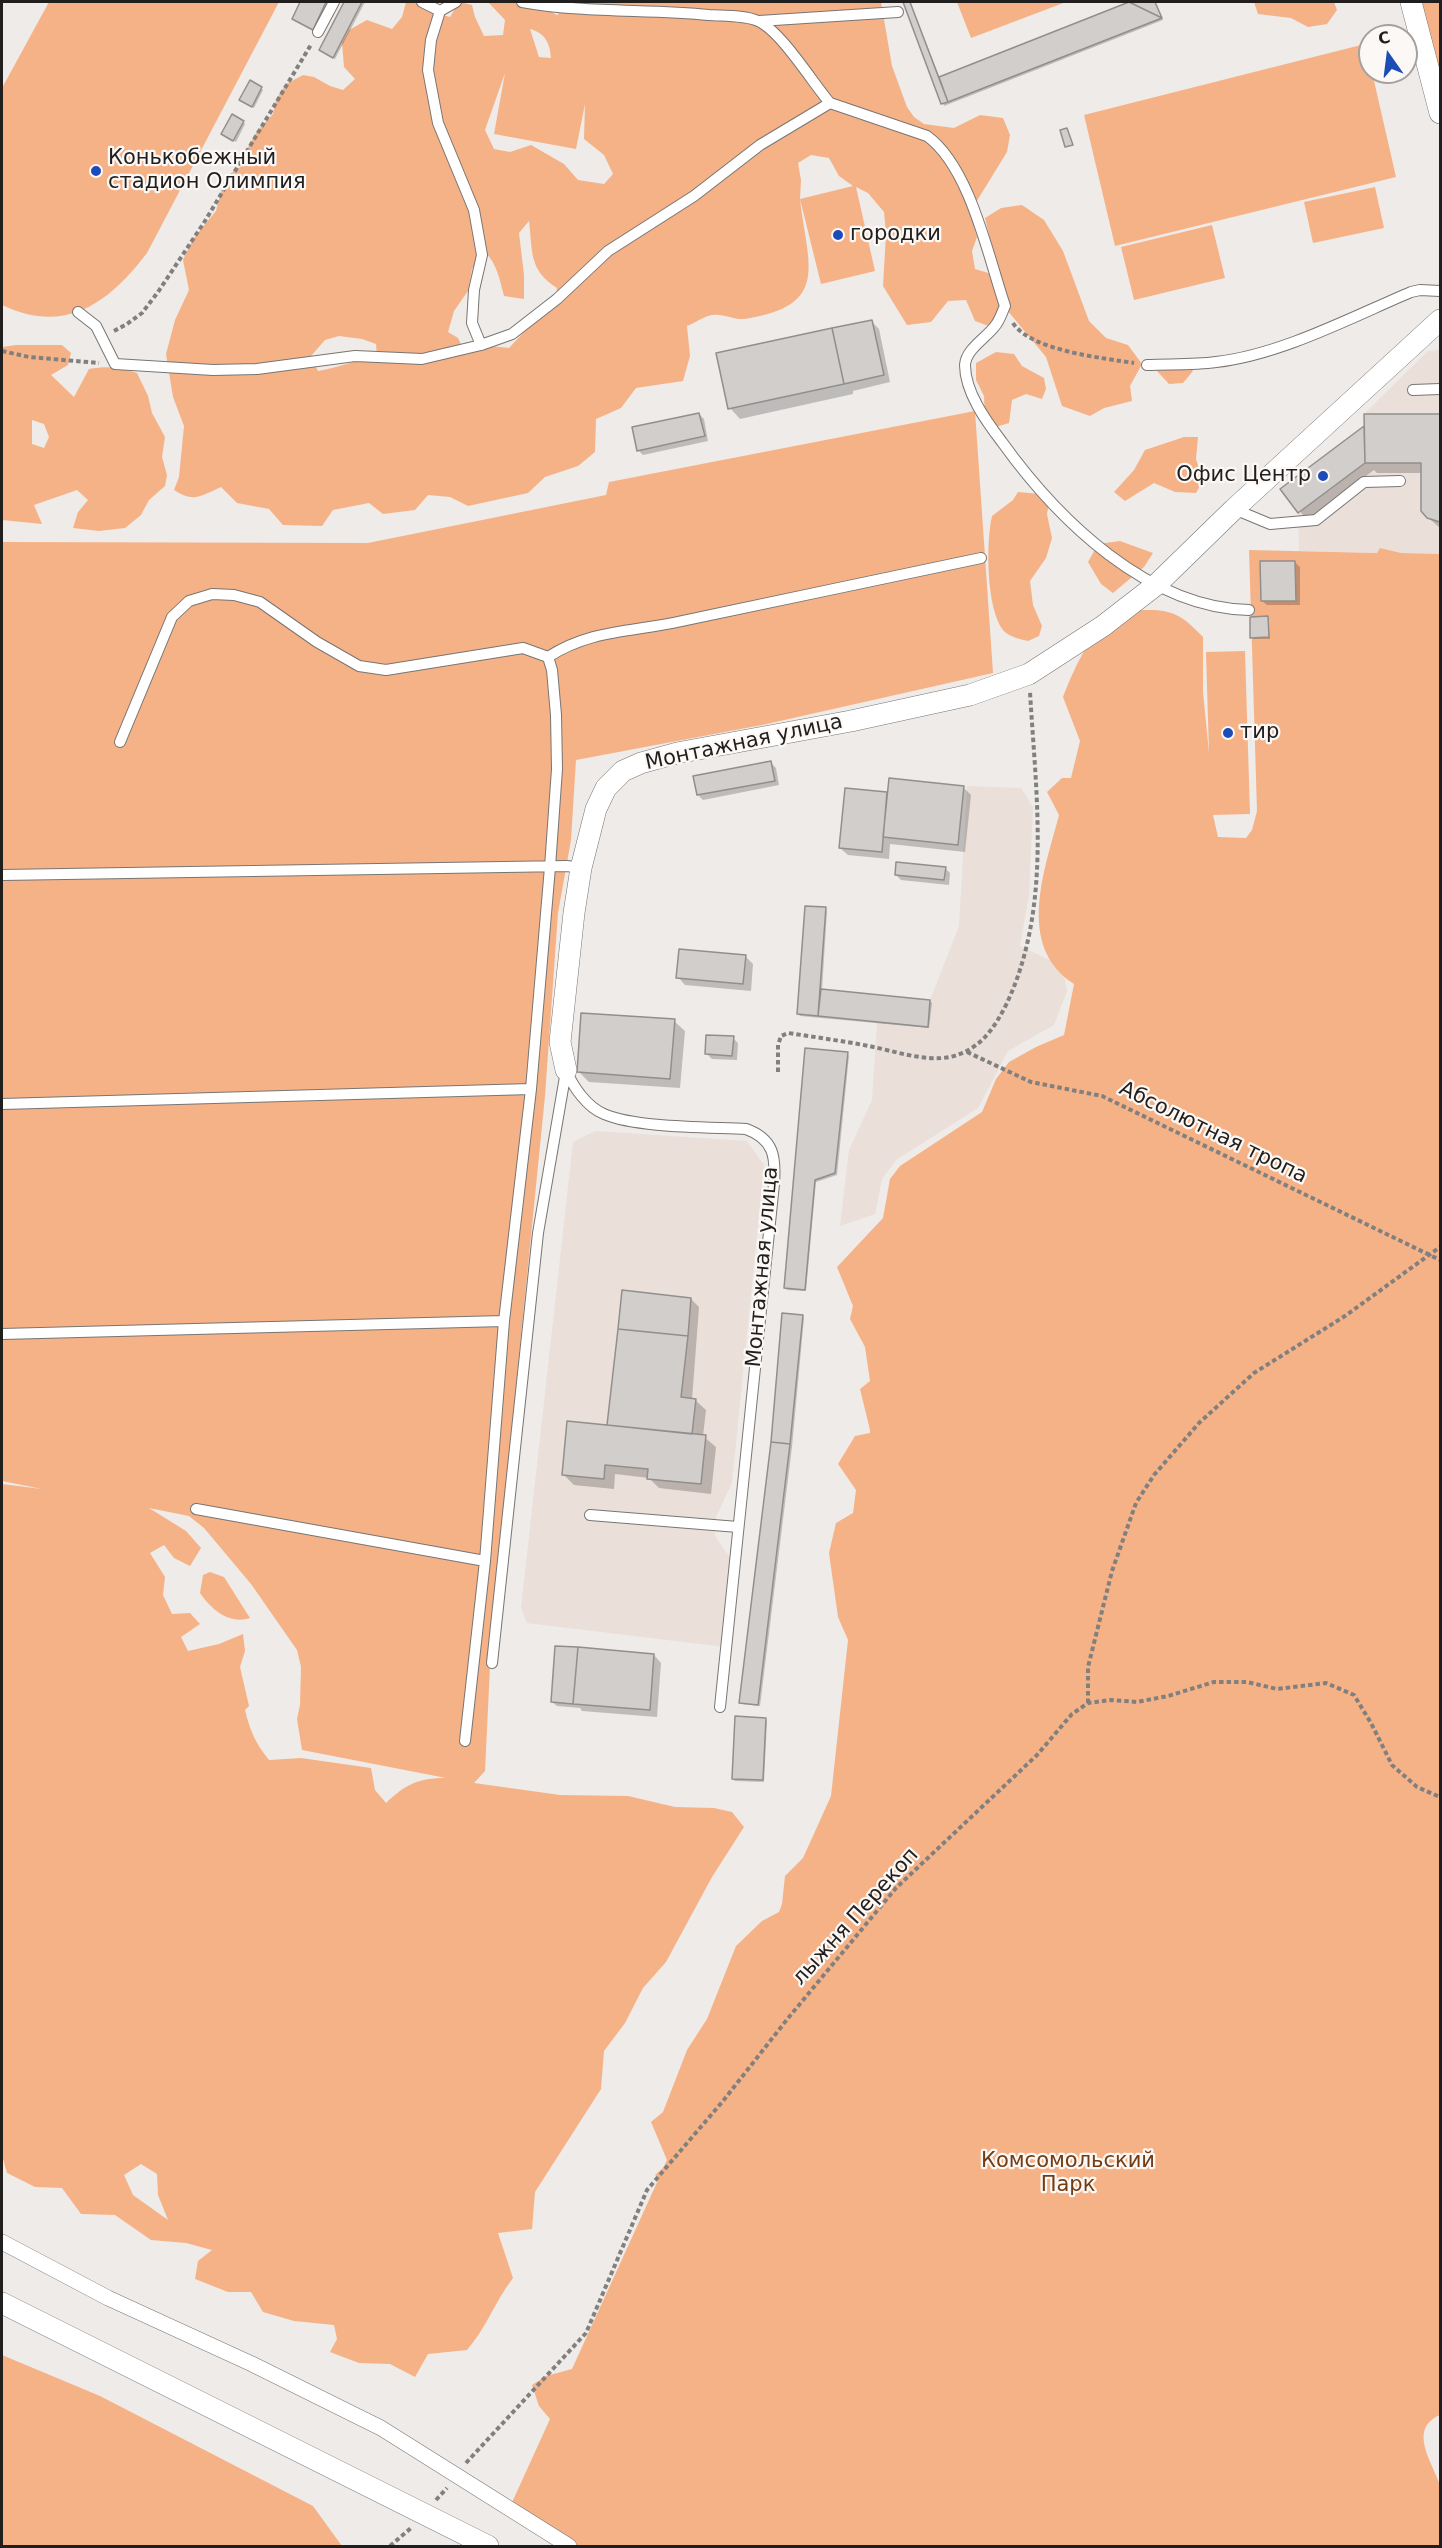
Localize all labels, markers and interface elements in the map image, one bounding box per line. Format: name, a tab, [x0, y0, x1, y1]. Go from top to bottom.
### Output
north arrow	[1358, 24, 1418, 84]
text: С	[1376, 27, 1392, 49]
place label: Конькобежный стадион Олимпия	[108, 146, 306, 196]
marker: Конькобежный стадион Олимпия	[89, 164, 103, 178]
place label: городки	[850, 222, 941, 248]
marker: городки	[831, 228, 845, 242]
place label: Офис Центр	[1176, 463, 1311, 489]
marker: Офис Центр	[1316, 469, 1330, 483]
street label: Монтажная улица	[643, 710, 845, 776]
place label: тир	[1240, 720, 1279, 746]
marker: тир	[1221, 726, 1235, 740]
street label: Абсолютная тропа	[1115, 1077, 1311, 1189]
street label: Монтажная улица	[742, 1166, 784, 1368]
street label: лыжня Перекоп	[788, 1843, 924, 1991]
park label: Комсомольский Парк	[981, 2149, 1155, 2199]

